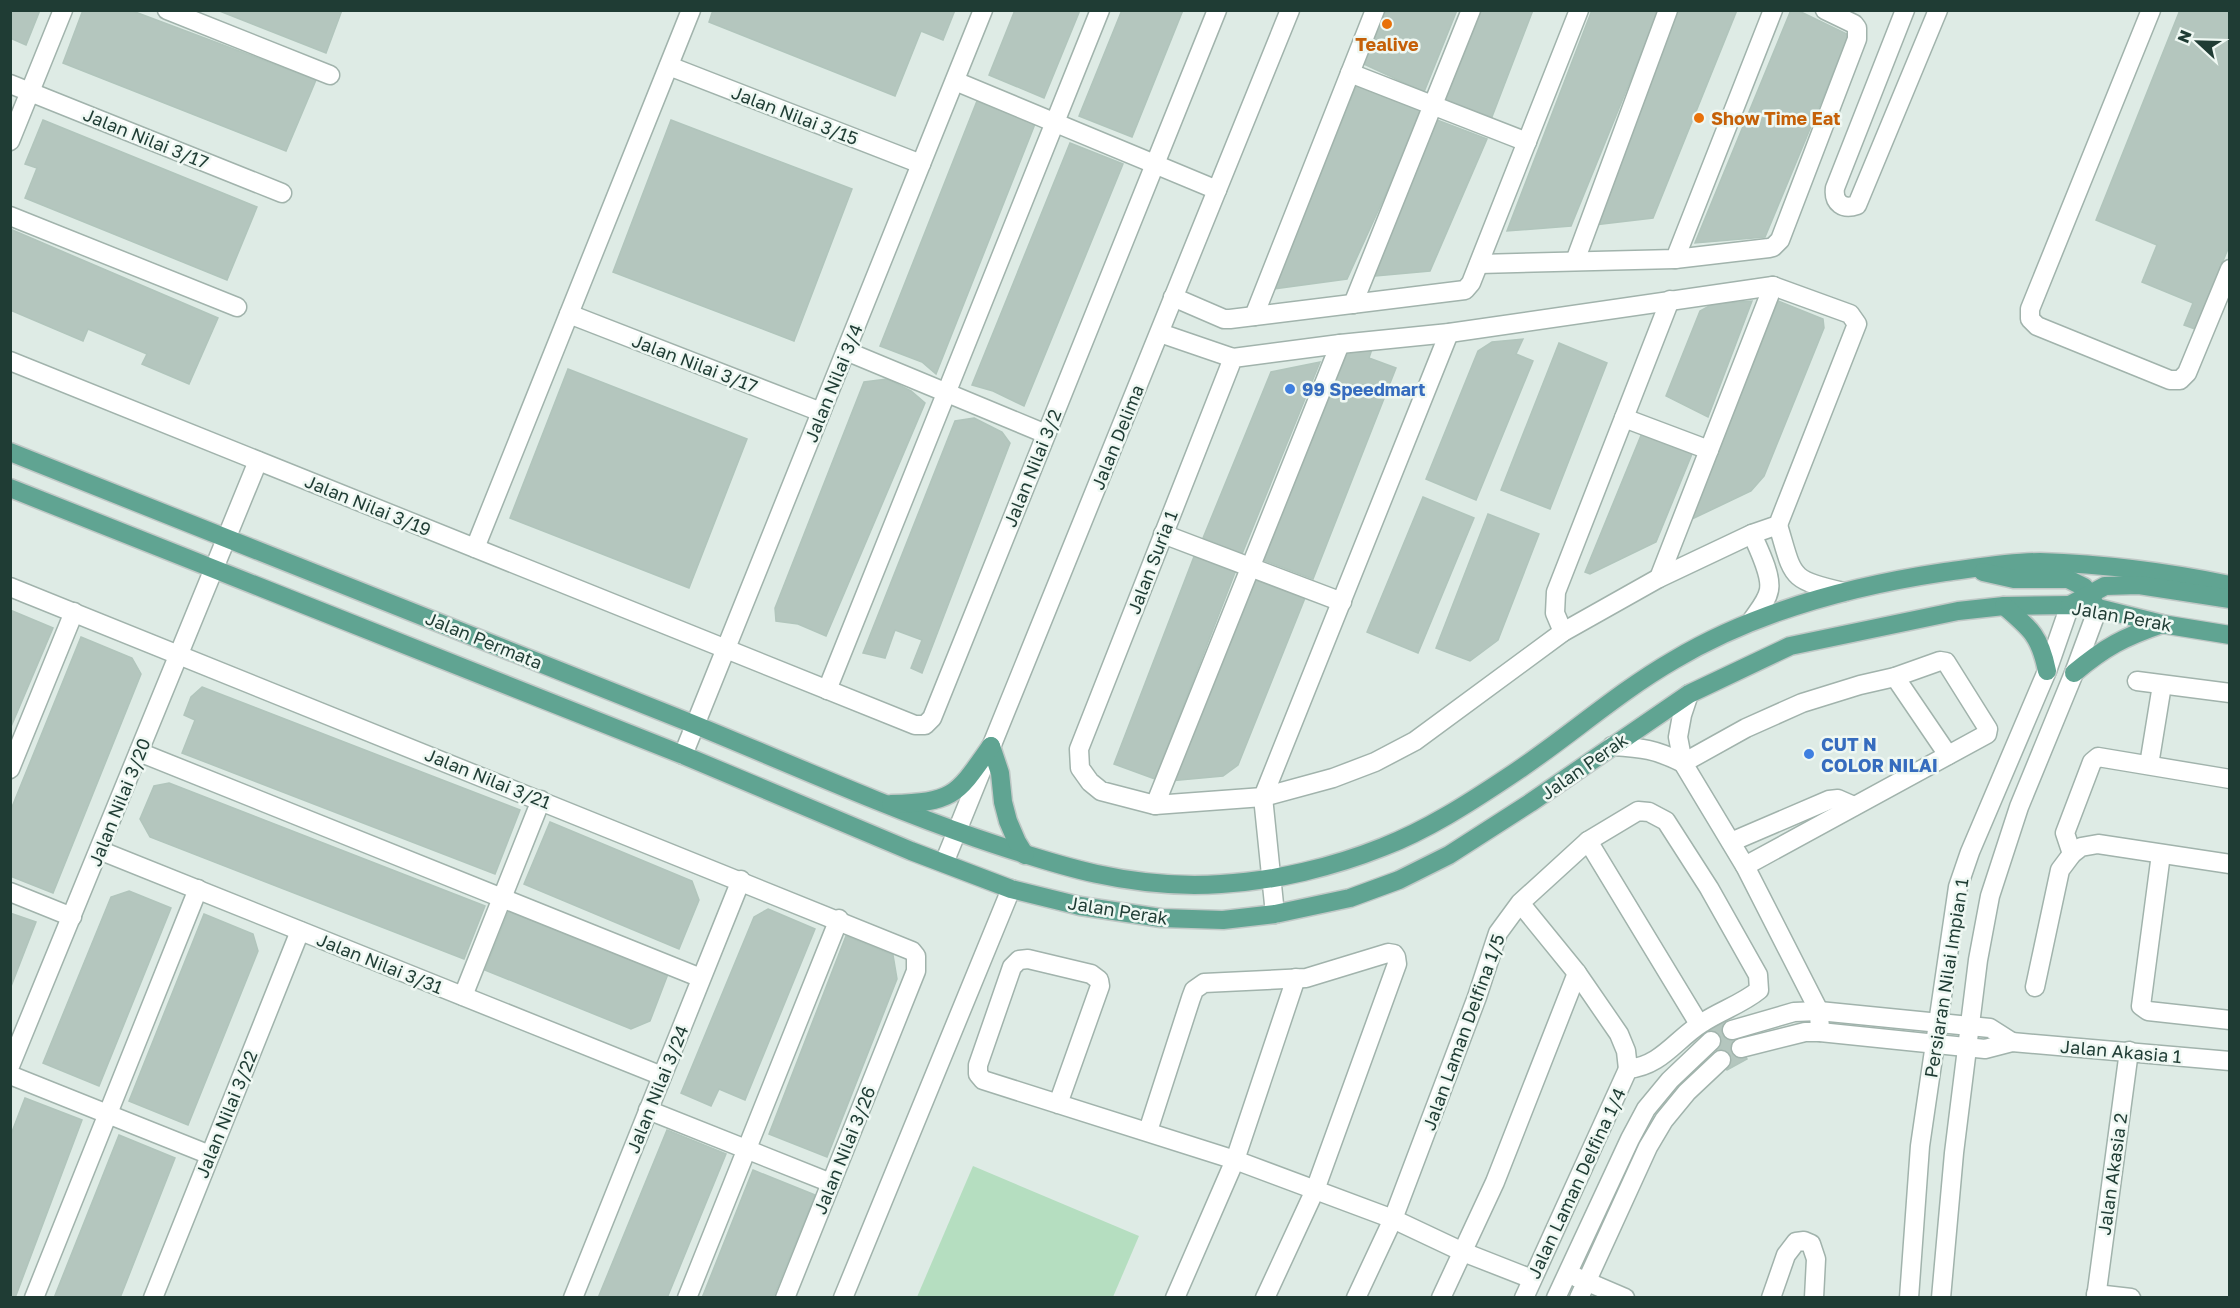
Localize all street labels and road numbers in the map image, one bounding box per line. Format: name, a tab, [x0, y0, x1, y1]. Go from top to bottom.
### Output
street label: Jalan Nilai 3/15	[729, 81, 861, 149]
street label: Jalan Nilai 3/17	[80, 103, 212, 173]
street label: Jalan Nilai 3/4	[799, 321, 867, 445]
street label: Jalan Nilai 3/17	[629, 329, 761, 397]
street label: Jalan Delima	[1086, 381, 1148, 493]
street label: Jalan Nilai 3/2	[998, 406, 1066, 530]
street label: Jalan Nilai 3/19	[302, 470, 434, 540]
street label: Jalan Suria 1	[1122, 507, 1182, 617]
street label: Jalan Perak	[2070, 596, 2174, 636]
street label: Jalan Permata	[422, 607, 546, 673]
street label: Jalan Perak	[1536, 728, 1632, 804]
street label: Jalan Nilai 3/20	[83, 735, 155, 869]
street label: Jalan Nilai 3/21	[422, 743, 554, 813]
street label: Persiaran Nilai Impian 1	[1919, 876, 1973, 1079]
street label: Jalan Perak	[1066, 891, 1170, 929]
street label: Jalan Nilai 3/31	[314, 928, 446, 998]
street label: Jalan Laman Delfina 1/5	[1417, 931, 1509, 1133]
street label: Jalan Nilai 3/24	[621, 1022, 693, 1156]
street label: Jalan Akasia 1	[2059, 1035, 2183, 1067]
street label: Jalan Nilai 3/22	[190, 1047, 262, 1181]
street label: Jalan Nilai 3/26	[808, 1083, 880, 1217]
street label: Jalan Laman Delfina 1/4	[1522, 1084, 1630, 1282]
street label: Jalan Akasia 2	[2093, 1111, 2131, 1237]

